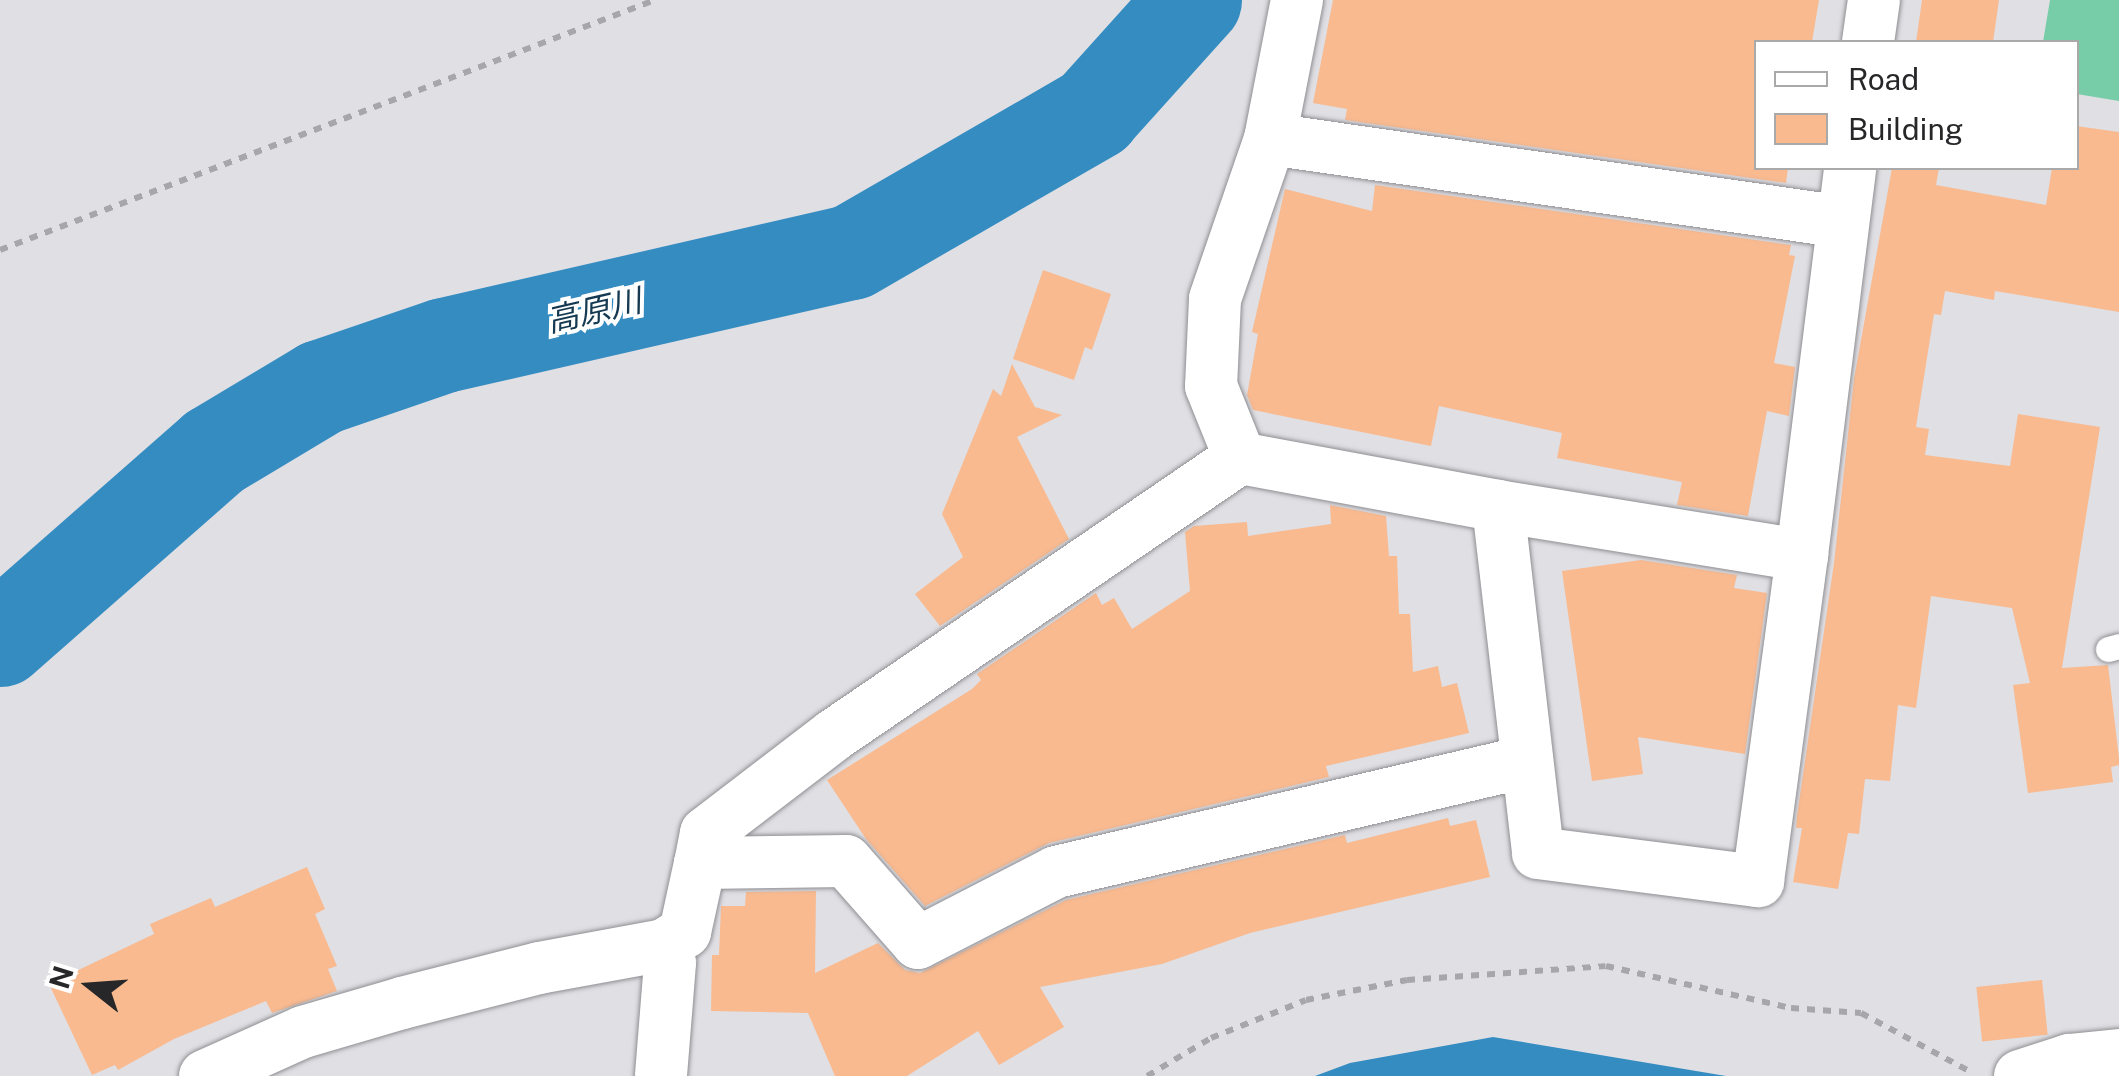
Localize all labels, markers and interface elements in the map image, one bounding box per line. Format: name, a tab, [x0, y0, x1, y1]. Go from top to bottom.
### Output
legend	[1754, 40, 2079, 170]
text: Road	[1848, 61, 1919, 97]
text: Building	[1848, 111, 1963, 147]
water label: 高原川	[543, 281, 645, 341]
north arrow	[40, 936, 140, 1036]
text: N	[42, 962, 80, 992]

